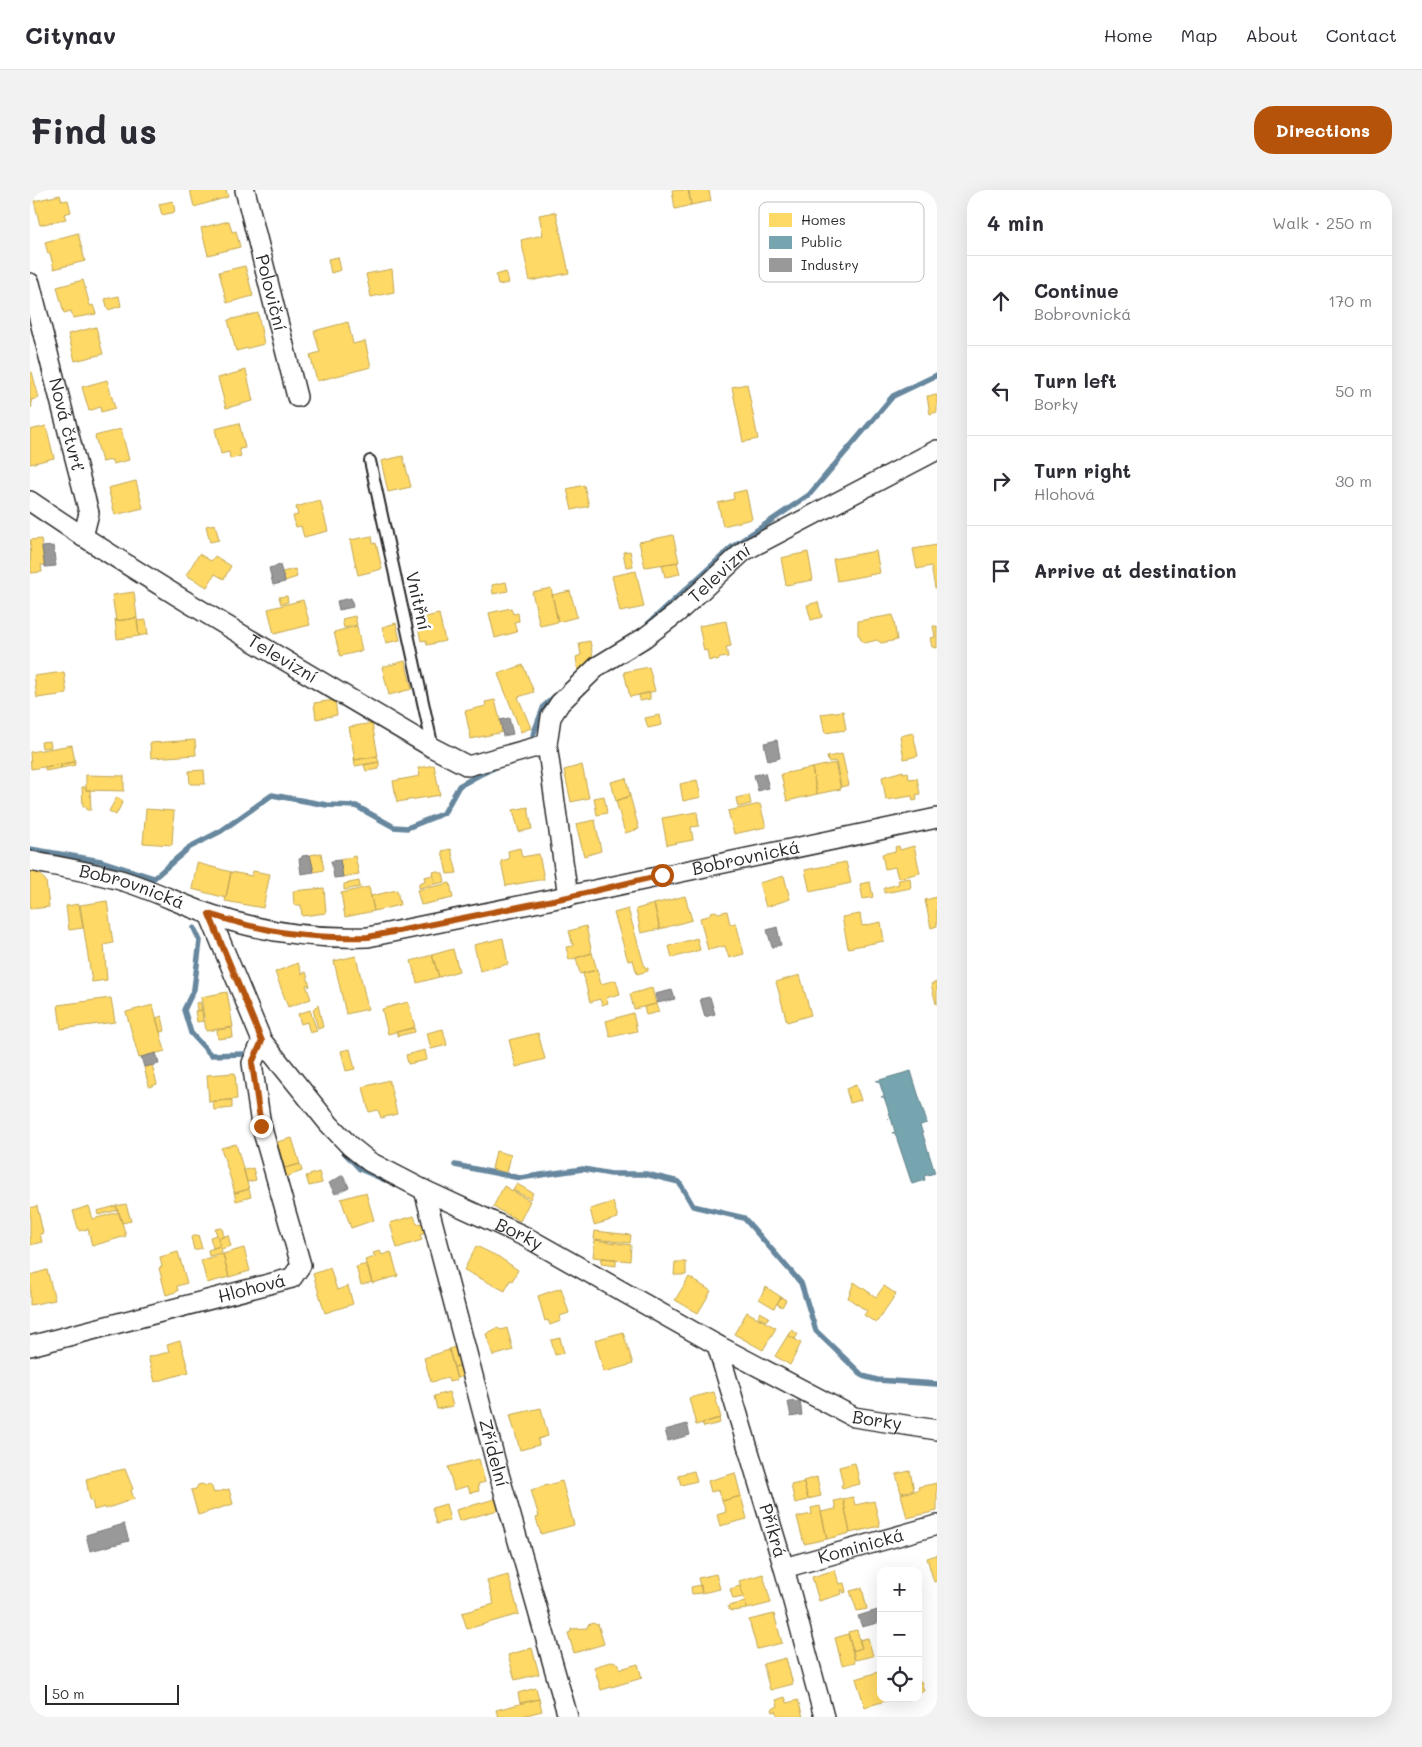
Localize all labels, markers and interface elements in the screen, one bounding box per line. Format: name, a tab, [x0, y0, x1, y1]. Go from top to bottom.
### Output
text: Citynav	[25, 19, 116, 50]
text: Home	[1104, 23, 1153, 47]
text: Map	[1181, 23, 1217, 47]
text: About	[1245, 23, 1298, 47]
text: Contact	[1326, 23, 1397, 47]
button: Directions	[1254, 106, 1392, 154]
text: Find us	[30, 107, 157, 153]
legend	[759, 202, 924, 282]
text: 4 min	[987, 209, 1044, 236]
text: Homes	[801, 210, 846, 229]
text: Walk · 250 m	[1272, 212, 1372, 233]
text: Public	[801, 232, 842, 251]
street label: Poloviční	[251, 252, 293, 333]
text: Industry	[801, 255, 859, 274]
text: Continue	[1034, 278, 1119, 303]
icon: ahead	[987, 287, 1015, 315]
text: 170 m	[1328, 290, 1372, 311]
text: Bobrovnická	[1034, 303, 1131, 324]
text: Turn left	[1034, 368, 1117, 393]
street label: Nová čtvrť	[44, 375, 91, 474]
icon: left	[987, 377, 1015, 405]
text: 50 m	[1335, 380, 1372, 401]
text: Borky	[1034, 393, 1078, 414]
text: Turn right	[1034, 458, 1131, 483]
icon: right	[987, 467, 1015, 495]
text: 30 m	[1335, 470, 1372, 491]
text: Hlohová	[1034, 483, 1095, 504]
street label: Televizní	[683, 537, 754, 608]
icon: arrive	[987, 557, 1015, 585]
text: Arrive at destination	[1034, 558, 1237, 583]
street label: Vnitřní	[401, 569, 437, 633]
street label: Televizní	[244, 628, 323, 688]
street label: Bobrovnická	[690, 834, 802, 880]
street label: Bobrovnická	[77, 858, 188, 914]
route start	[651, 864, 674, 887]
route end	[250, 1115, 273, 1138]
street label: Borky	[492, 1212, 548, 1255]
street label: Hlohová	[215, 1267, 288, 1308]
street label: Borky	[851, 1404, 904, 1435]
street label: Zřídelní	[474, 1416, 515, 1490]
street label: Příkrá	[754, 1500, 793, 1561]
street label: Kominická	[815, 1522, 907, 1569]
map controls	[877, 1567, 922, 1702]
button: +	[877, 1567, 922, 1612]
button: −	[877, 1612, 922, 1657]
button: locate	[877, 1657, 922, 1702]
scale bar	[45, 1682, 179, 1705]
text: 50 m	[52, 1684, 84, 1703]

